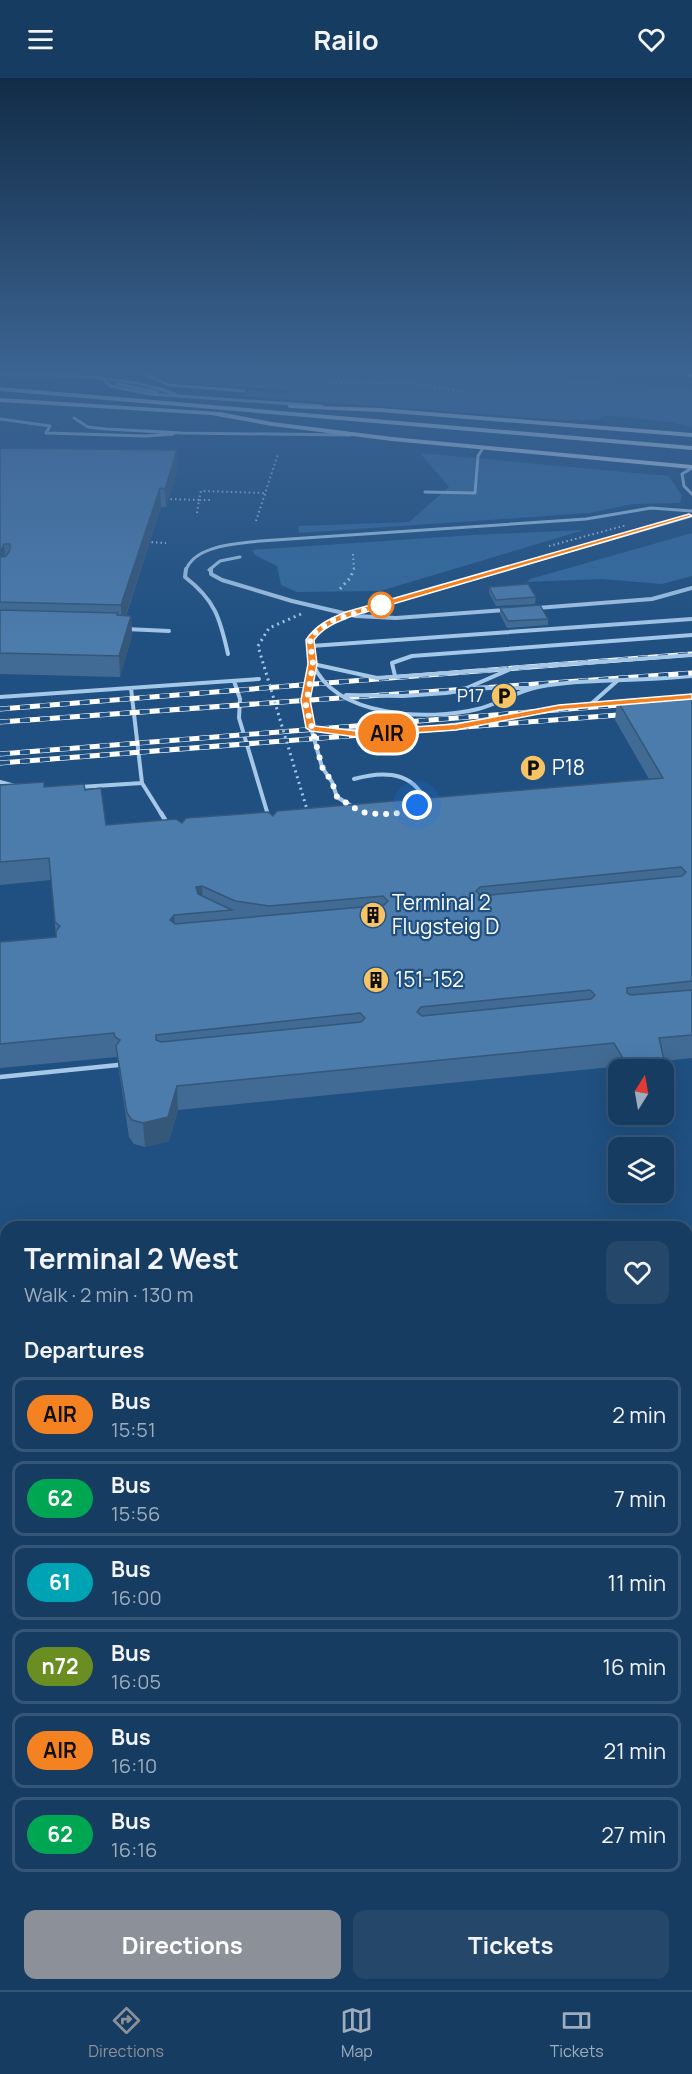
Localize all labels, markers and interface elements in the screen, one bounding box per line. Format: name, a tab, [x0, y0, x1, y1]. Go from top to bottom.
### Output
text: Railo	[313, 21, 379, 58]
icon: menu	[24, 23, 57, 56]
icon: heart	[635, 23, 668, 56]
unlabelled marker	[368, 592, 394, 618]
parking icon: P17	[489, 681, 519, 711]
place label: P17	[457, 683, 484, 707]
line badge: AIR	[352, 714, 422, 752]
text: AIR	[370, 719, 404, 747]
parking icon: P18	[518, 753, 548, 783]
place label: P18	[552, 753, 585, 781]
your location	[402, 790, 432, 820]
place label: Terminal 2 Flugsteig D	[392, 888, 499, 940]
building icon: Terminal 2 Flugsteig D	[358, 900, 388, 930]
building icon: 151-152	[361, 965, 391, 995]
place label: 151-152	[395, 965, 464, 993]
north arrow	[608, 1059, 674, 1125]
map controls	[608, 1059, 674, 1203]
button: layers	[608, 1137, 674, 1203]
text: Terminal 2 West	[24, 1239, 239, 1277]
button: heart	[606, 1241, 669, 1304]
text: Walk · 2 min · 130 m	[24, 1281, 194, 1308]
text: Departures	[24, 1335, 144, 1365]
text: Bus	[111, 1386, 151, 1416]
text: AIR	[43, 1400, 77, 1428]
text: 2 min	[612, 1400, 666, 1430]
text: 15:51	[111, 1416, 156, 1443]
text: Bus	[111, 1470, 151, 1500]
text: 62	[47, 1484, 73, 1512]
text: 7 min	[614, 1484, 666, 1514]
text: 15:56	[111, 1500, 160, 1527]
text: Bus	[111, 1554, 151, 1584]
text: 61	[49, 1568, 71, 1596]
text: 11 min	[608, 1568, 666, 1598]
text: 16:00	[111, 1584, 162, 1611]
text: Bus	[111, 1638, 151, 1668]
text: n72	[42, 1652, 78, 1680]
text: 16 min	[603, 1652, 666, 1682]
text: 16:05	[111, 1668, 161, 1695]
text: Bus	[111, 1722, 151, 1752]
text: AIR	[43, 1736, 77, 1764]
text: 21 min	[604, 1736, 666, 1766]
text: 16:10	[111, 1752, 157, 1779]
text: Bus	[111, 1806, 151, 1836]
text: 62	[47, 1820, 73, 1848]
text: 27 min	[601, 1820, 666, 1850]
text: 16:16	[111, 1836, 157, 1863]
button: Directions	[24, 1910, 341, 1979]
button: Tickets	[353, 1910, 669, 1979]
tab: Directions	[88, 2004, 164, 2062]
tab: Map	[340, 2004, 373, 2062]
tab: Tickets	[550, 2004, 604, 2062]

